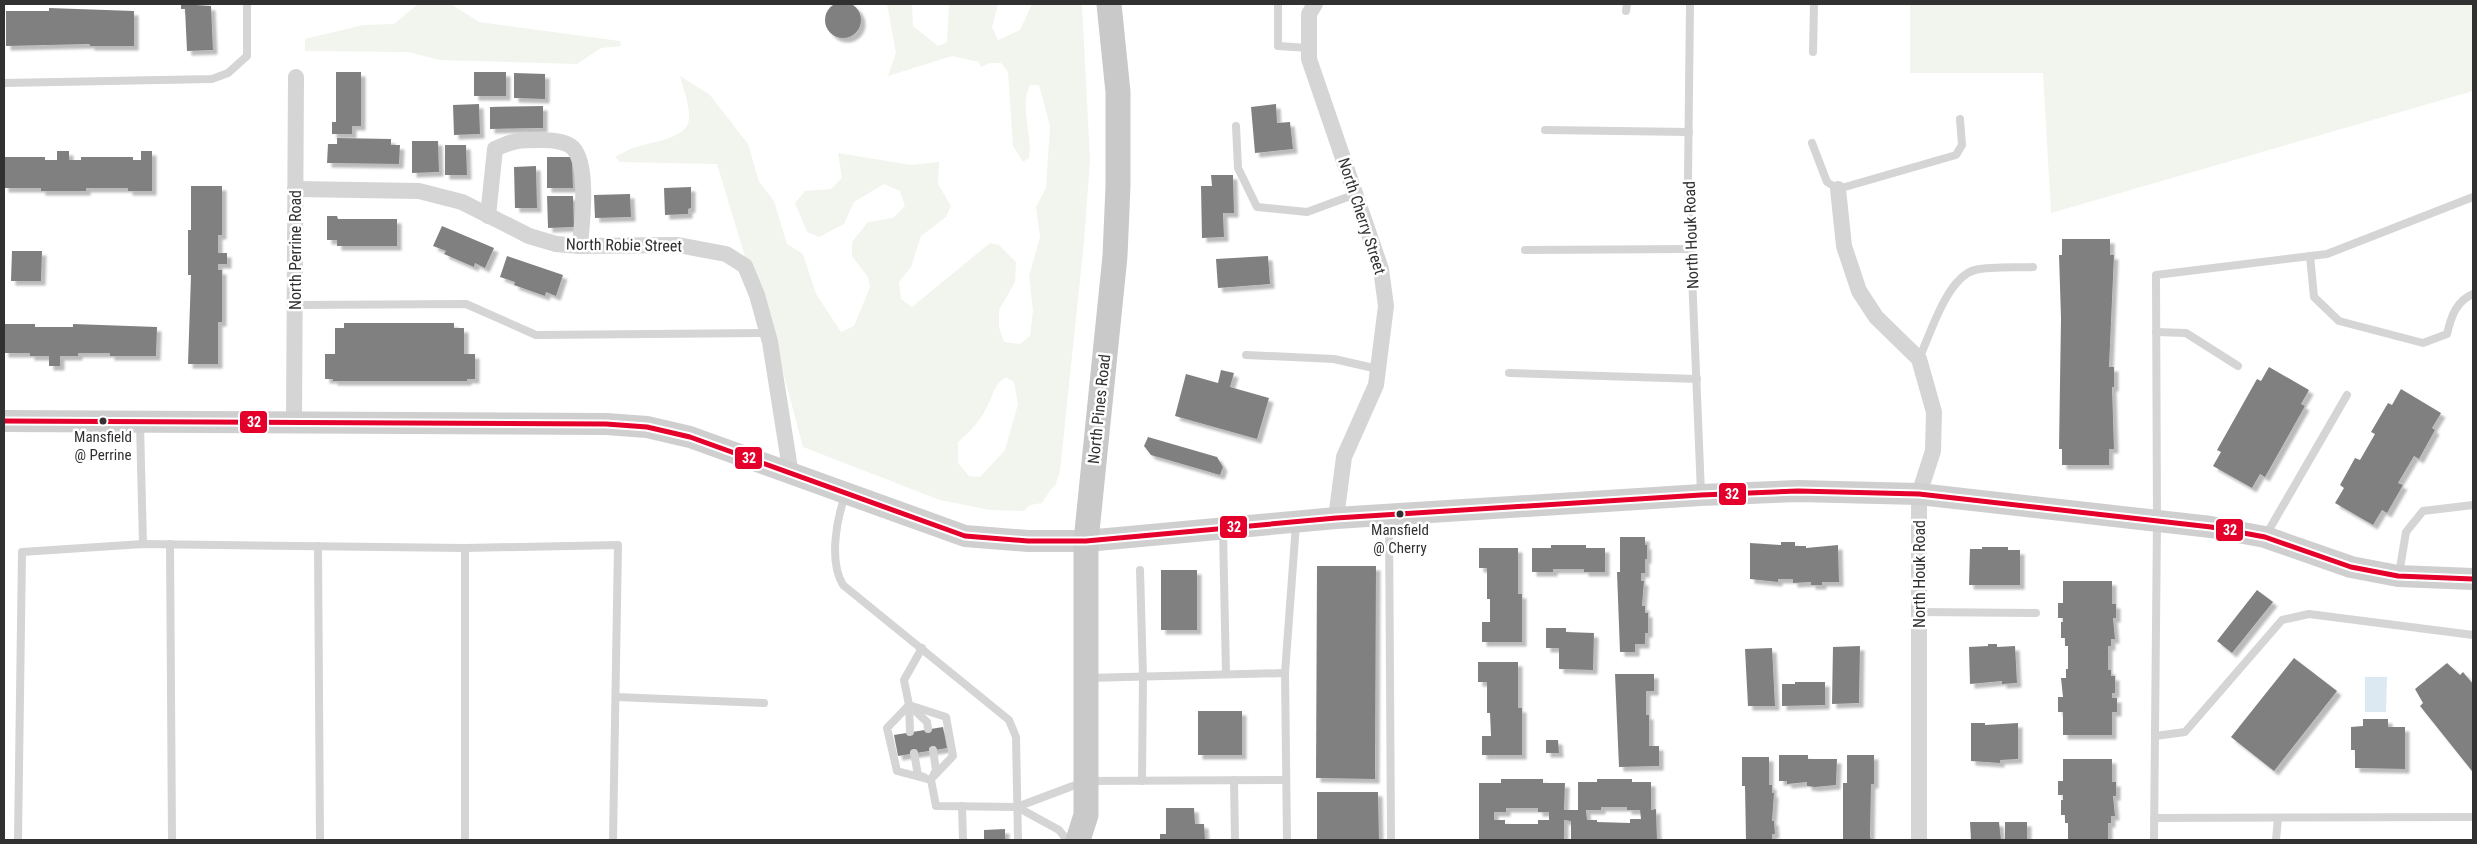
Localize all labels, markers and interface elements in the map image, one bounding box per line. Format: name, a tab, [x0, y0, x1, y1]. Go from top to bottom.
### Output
street label: North Cherry Street	[1334, 155, 1390, 277]
street label: North Houk Road	[1680, 181, 1702, 289]
street label: North Perrine Road	[286, 190, 305, 310]
street label: North Robie Street	[566, 234, 682, 256]
street label: North Pines Road	[1084, 353, 1114, 465]
line badge: 32	[239, 410, 268, 434]
text: 32	[247, 414, 261, 430]
marker: Mansfield @ Perrine	[98, 416, 108, 426]
place label: Mansfield @ Perrine	[74, 428, 132, 464]
line badge: 32	[734, 446, 763, 470]
text: 32	[742, 450, 756, 466]
line badge: 32	[1718, 482, 1747, 506]
text: 32	[1725, 486, 1739, 502]
marker: Mansfield @ Cherry	[1395, 509, 1405, 519]
line badge: 32	[1219, 515, 1248, 539]
line badge: 32	[2215, 518, 2244, 542]
text: 32	[1227, 519, 1241, 535]
street label: North Houk Road	[1910, 520, 1929, 628]
place label: Mansfield @ Cherry	[1371, 521, 1429, 557]
text: 32	[2223, 522, 2237, 538]

